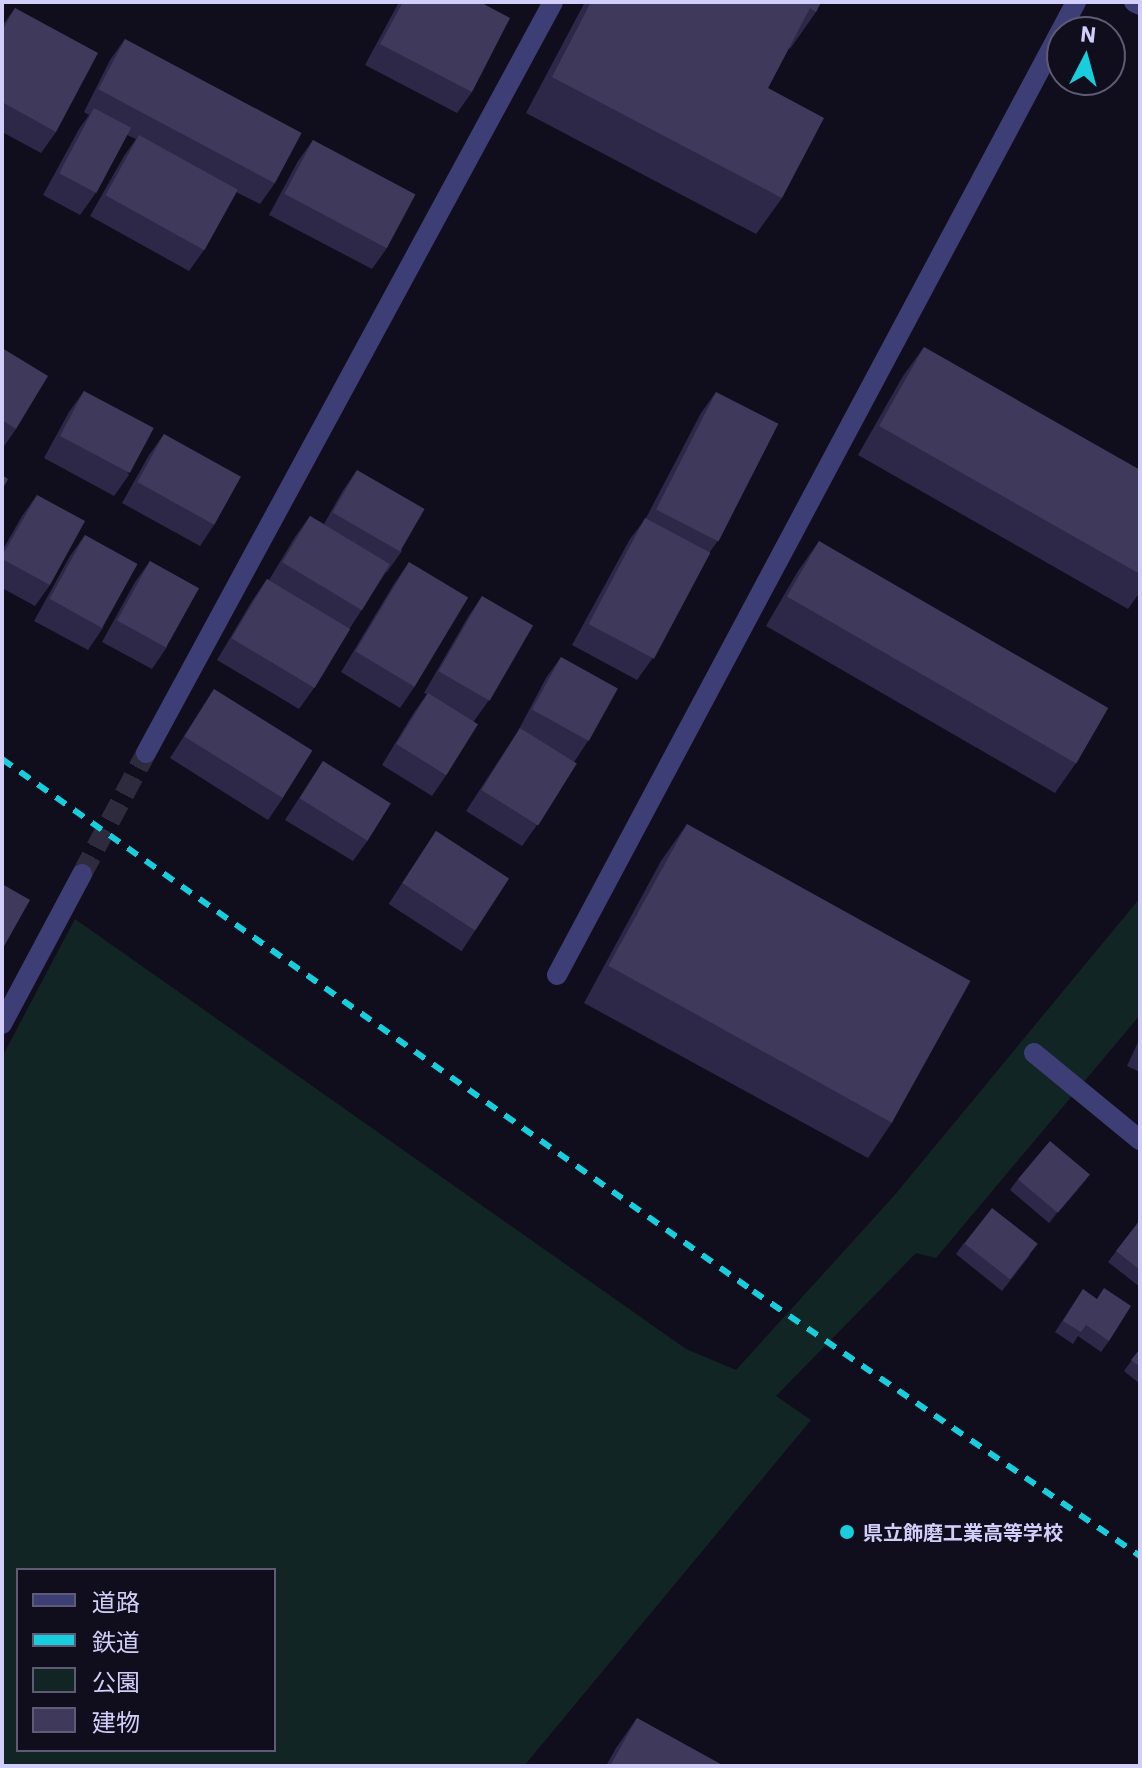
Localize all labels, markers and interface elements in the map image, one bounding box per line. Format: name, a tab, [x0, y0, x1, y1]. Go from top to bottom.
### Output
north arrow	[1046, 16, 1126, 96]
text: N	[1079, 18, 1098, 49]
place label: 県立飾磨工業高等学校	[863, 1520, 1063, 1544]
marker: 県立飾磨工業高等学校	[838, 1523, 856, 1541]
legend	[16, 1568, 276, 1752]
text: 道路	[92, 1586, 140, 1618]
text: 鉄道	[92, 1626, 140, 1658]
text: 公園	[92, 1666, 140, 1698]
text: 建物	[92, 1706, 140, 1738]

